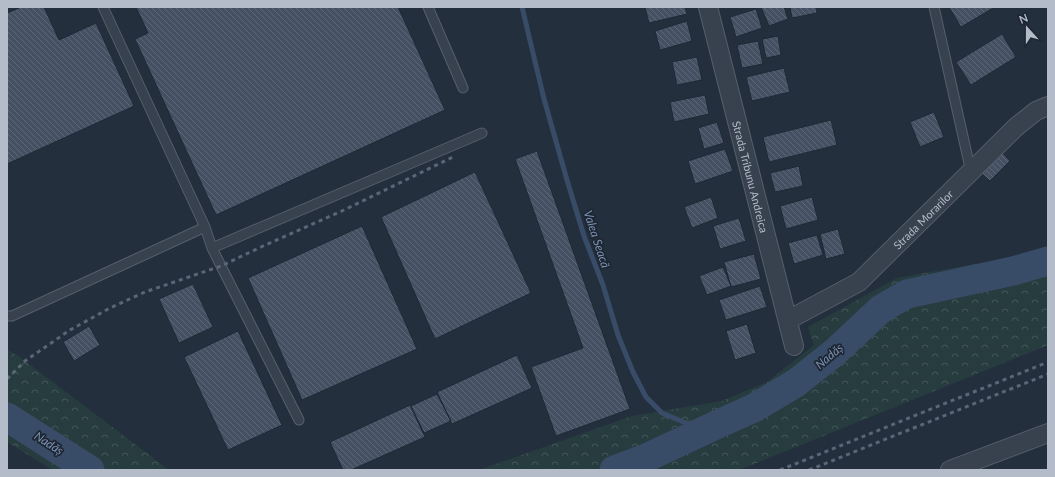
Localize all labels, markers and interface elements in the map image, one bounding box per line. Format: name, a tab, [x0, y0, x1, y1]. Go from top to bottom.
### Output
north arrow	[1007, 8, 1047, 48]
text: N	[1017, 11, 1030, 26]
street label: Strada Tribunu Andreica	[731, 119, 771, 234]
street label: Strada Morarilor	[890, 187, 955, 251]
water label: Valea Seacă	[581, 208, 613, 270]
water label: Nadăș	[812, 340, 846, 372]
water label: Nadăș	[32, 428, 67, 458]

